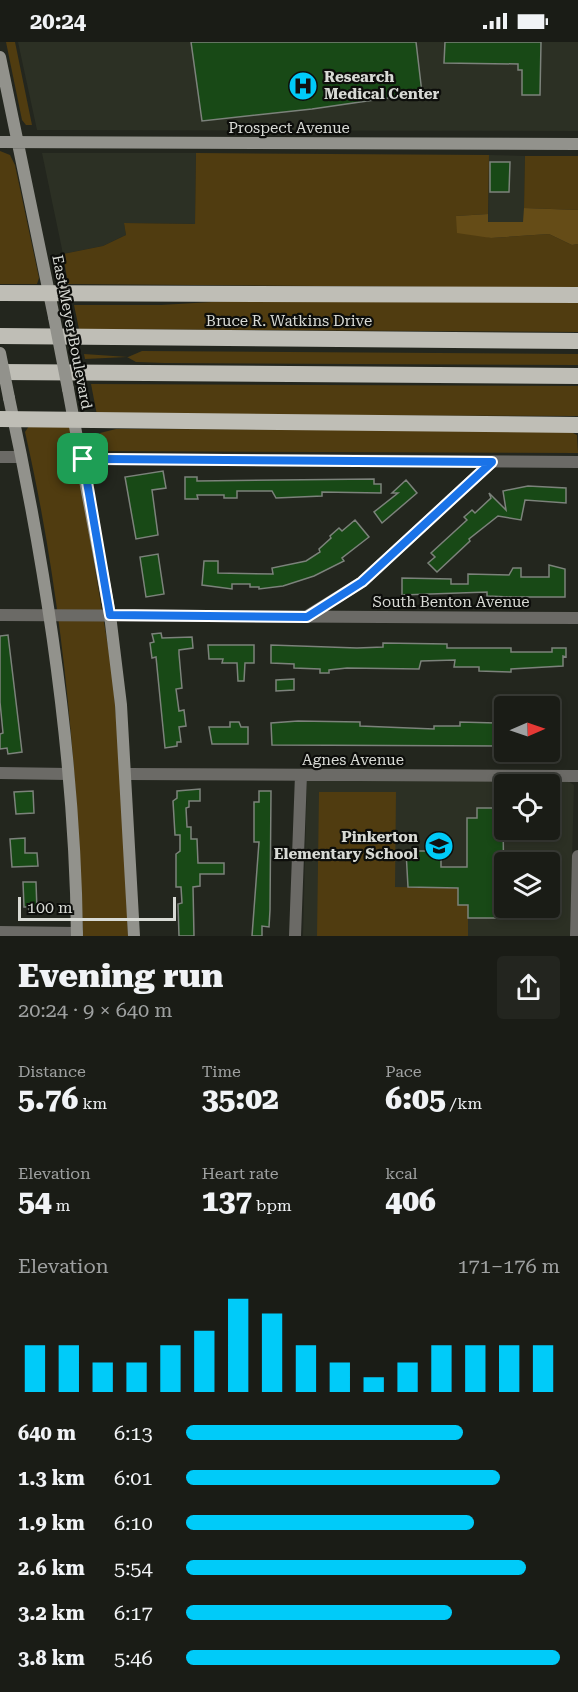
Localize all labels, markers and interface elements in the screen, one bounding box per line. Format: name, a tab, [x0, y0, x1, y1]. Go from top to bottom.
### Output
text: 20:24	[30, 9, 86, 34]
place label: Research Medical Center	[324, 68, 440, 103]
hospital icon: Research Medical Center	[287, 70, 319, 102]
street label: Prospect Avenue	[228, 119, 350, 137]
street label: East Meyer Boulevard	[48, 253, 96, 411]
street label: Bruce R. Watkins Drive	[206, 312, 372, 330]
pin	[57, 433, 108, 484]
icon: arrive	[66, 442, 99, 475]
street label: South Benton Avenue	[372, 593, 530, 611]
north arrow	[494, 696, 560, 762]
map controls	[494, 696, 560, 918]
street label: Agnes Avenue	[302, 751, 404, 769]
button: locate	[494, 774, 560, 840]
place label: Pinkerton Elementary School	[274, 828, 418, 863]
school or university icon: Pinkerton Elementary School	[423, 830, 455, 862]
button: layers	[494, 852, 560, 918]
scale bar	[18, 894, 176, 922]
text: 100 m	[27, 898, 73, 917]
text: Evening run	[18, 956, 223, 995]
button: share	[497, 956, 560, 1019]
text: 20:24 · 9 × 640 m	[18, 998, 173, 1022]
text: Distance	[18, 1062, 86, 1081]
text: Time	[202, 1062, 241, 1081]
text: Pace	[385, 1062, 421, 1081]
text: 5.76	[18, 1081, 78, 1116]
text: 35:02	[202, 1081, 279, 1116]
text: 6:05	[385, 1081, 446, 1116]
text: km	[78, 1094, 107, 1113]
text: /km	[446, 1094, 482, 1113]
text: Elevation	[18, 1164, 91, 1183]
text: Heart rate	[202, 1164, 279, 1183]
text: kcal	[385, 1164, 418, 1183]
text: 54	[18, 1183, 52, 1218]
text: 137	[202, 1183, 252, 1218]
text: 406	[385, 1183, 436, 1218]
text: m	[52, 1196, 70, 1215]
text: bpm	[252, 1196, 292, 1215]
text: Elevation	[18, 1254, 109, 1278]
text: 171–176 m	[457, 1254, 560, 1278]
text: 640 m	[18, 1421, 76, 1445]
text: 6:13	[114, 1421, 153, 1445]
text: 1.3 km	[18, 1466, 85, 1490]
text: 6:01	[114, 1466, 153, 1490]
text: 1.9 km	[18, 1511, 85, 1535]
text: 6:10	[114, 1511, 153, 1535]
text: 2.6 km	[18, 1556, 85, 1580]
text: 5:54	[114, 1556, 153, 1580]
text: 3.2 km	[18, 1601, 85, 1625]
text: 6:17	[114, 1601, 153, 1625]
text: 3.8 km	[18, 1646, 85, 1670]
text: 5:46	[114, 1646, 153, 1670]

